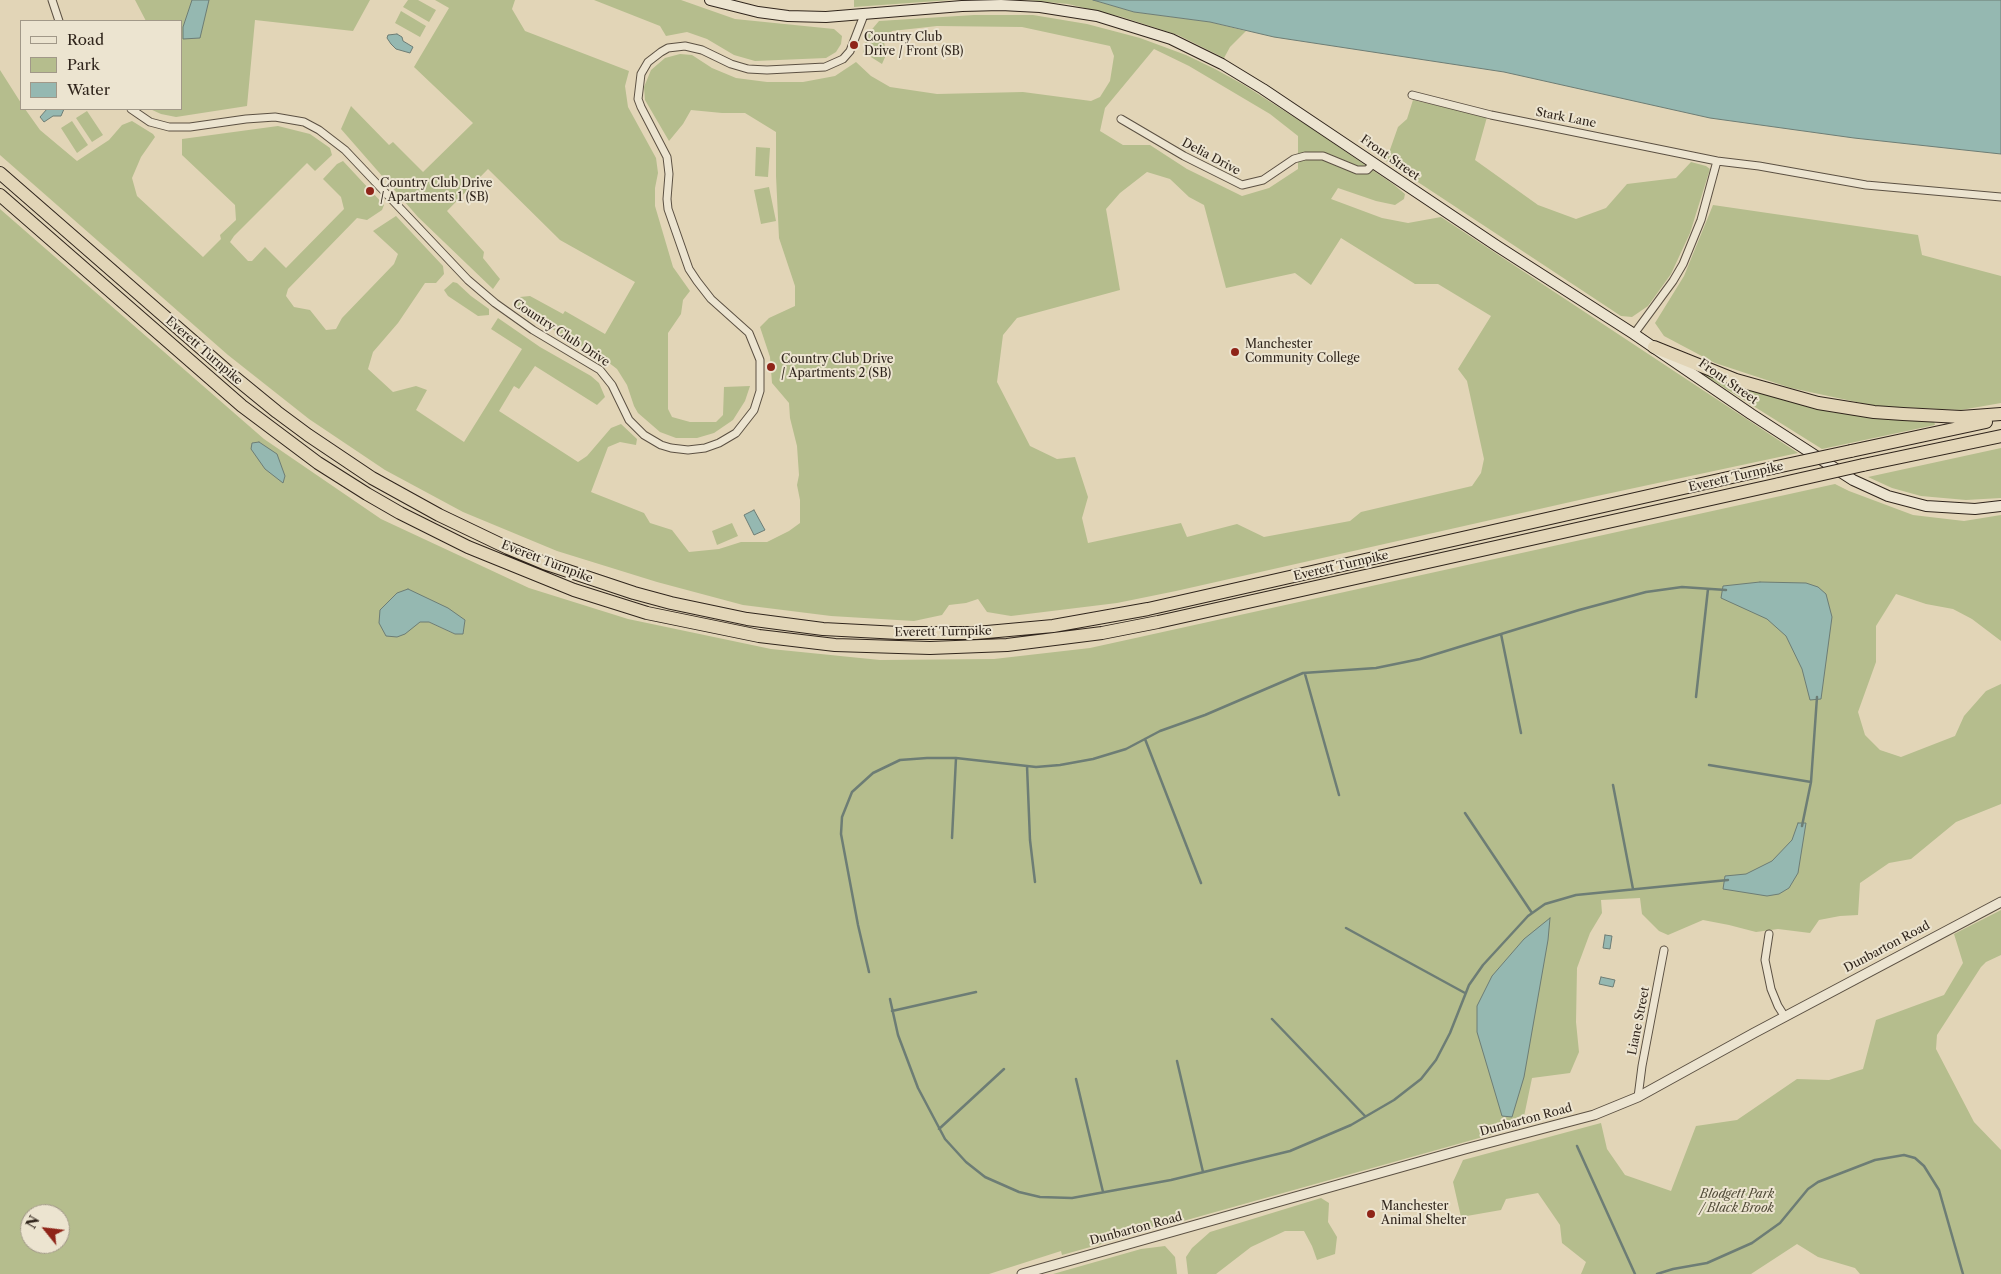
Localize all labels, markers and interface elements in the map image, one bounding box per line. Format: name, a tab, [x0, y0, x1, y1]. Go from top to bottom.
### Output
legend	[20, 20, 182, 110]
text: Road	[67, 30, 104, 49]
place label: Country Club Drive / Front (SB)	[864, 31, 963, 59]
marker: Country Club Drive / Front (SB)	[848, 39, 860, 51]
text: Park	[67, 55, 100, 74]
text: Water	[67, 80, 110, 99]
street label: Stark Lane	[1535, 105, 1597, 131]
street label: Front Street	[1358, 132, 1422, 184]
street label: Delia Drive	[1179, 136, 1243, 178]
place label: Country Club Drive / Apartments 1 (SB)	[380, 177, 493, 205]
marker: Country Club Drive / Apartments 1 (SB)	[364, 185, 376, 197]
street label: Country Club Drive	[510, 296, 612, 370]
street label: Everett Turnpike	[163, 314, 245, 388]
place label: Manchester Community College	[1245, 338, 1360, 366]
marker: Manchester Community College	[1229, 346, 1241, 358]
place label: Country Club Drive / Apartments 2 (SB)	[781, 353, 894, 381]
street label: Front Street	[1696, 356, 1760, 408]
marker: Country Club Drive / Apartments 2 (SB)	[765, 361, 777, 373]
street label: Everett Turnpike	[1687, 459, 1785, 495]
street label: Everett Turnpike	[499, 538, 595, 586]
street label: Everett Turnpike	[1292, 548, 1390, 584]
street label: Everett Turnpike	[894, 624, 992, 640]
street label: Dunbarton Road	[1842, 918, 1932, 976]
street label: Liane Street	[1625, 986, 1653, 1056]
street label: Dunbarton Road	[1478, 1101, 1574, 1139]
park label: Blodgett Park / Black Brook	[1700, 1188, 1774, 1216]
place label: Manchester Animal Shelter	[1381, 1200, 1466, 1228]
north arrow	[20, 1204, 70, 1254]
marker: Manchester Animal Shelter	[1365, 1208, 1377, 1220]
street label: Dunbarton Road	[1088, 1210, 1184, 1248]
text: N	[22, 1213, 44, 1232]

